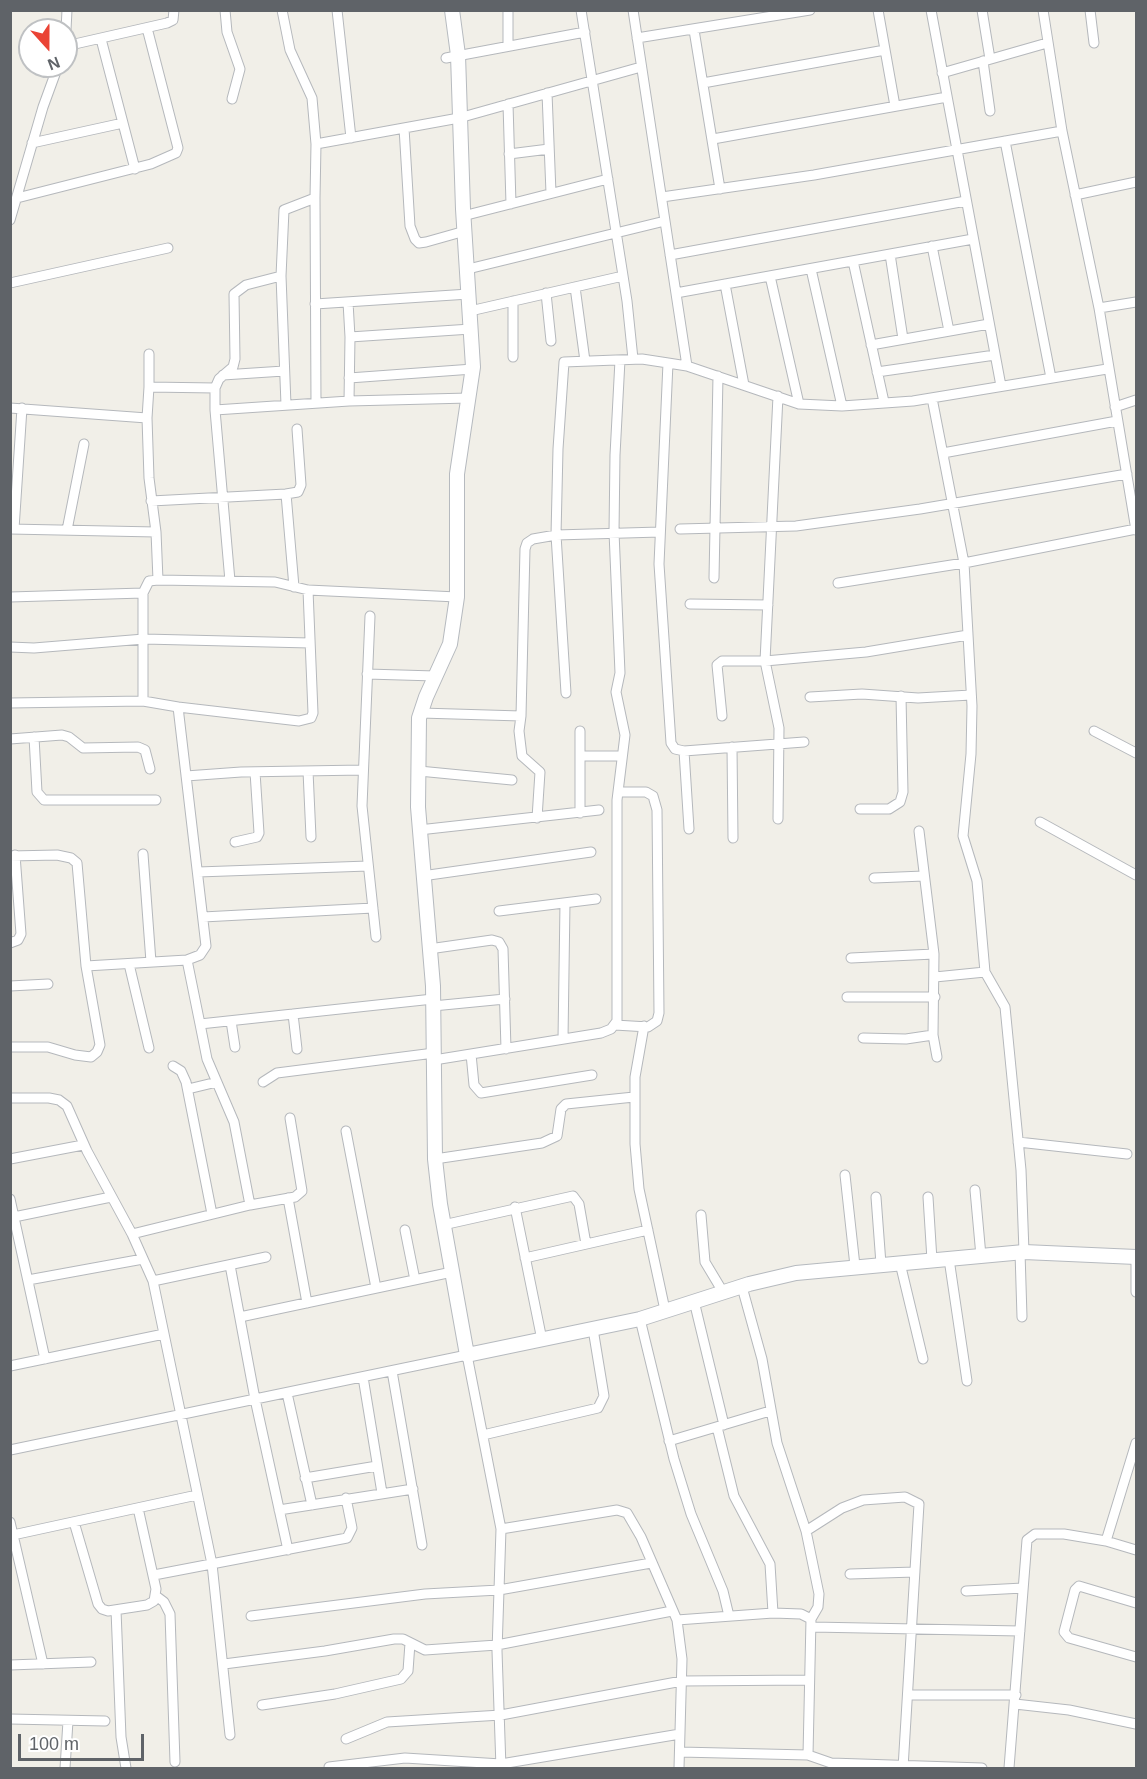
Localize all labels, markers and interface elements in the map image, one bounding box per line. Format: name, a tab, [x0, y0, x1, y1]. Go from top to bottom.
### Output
north arrow	[18, 18, 78, 78]
text: N	[45, 53, 62, 73]
scale bar	[21, 1722, 147, 1760]
text: 100 m	[29, 1734, 79, 1754]

